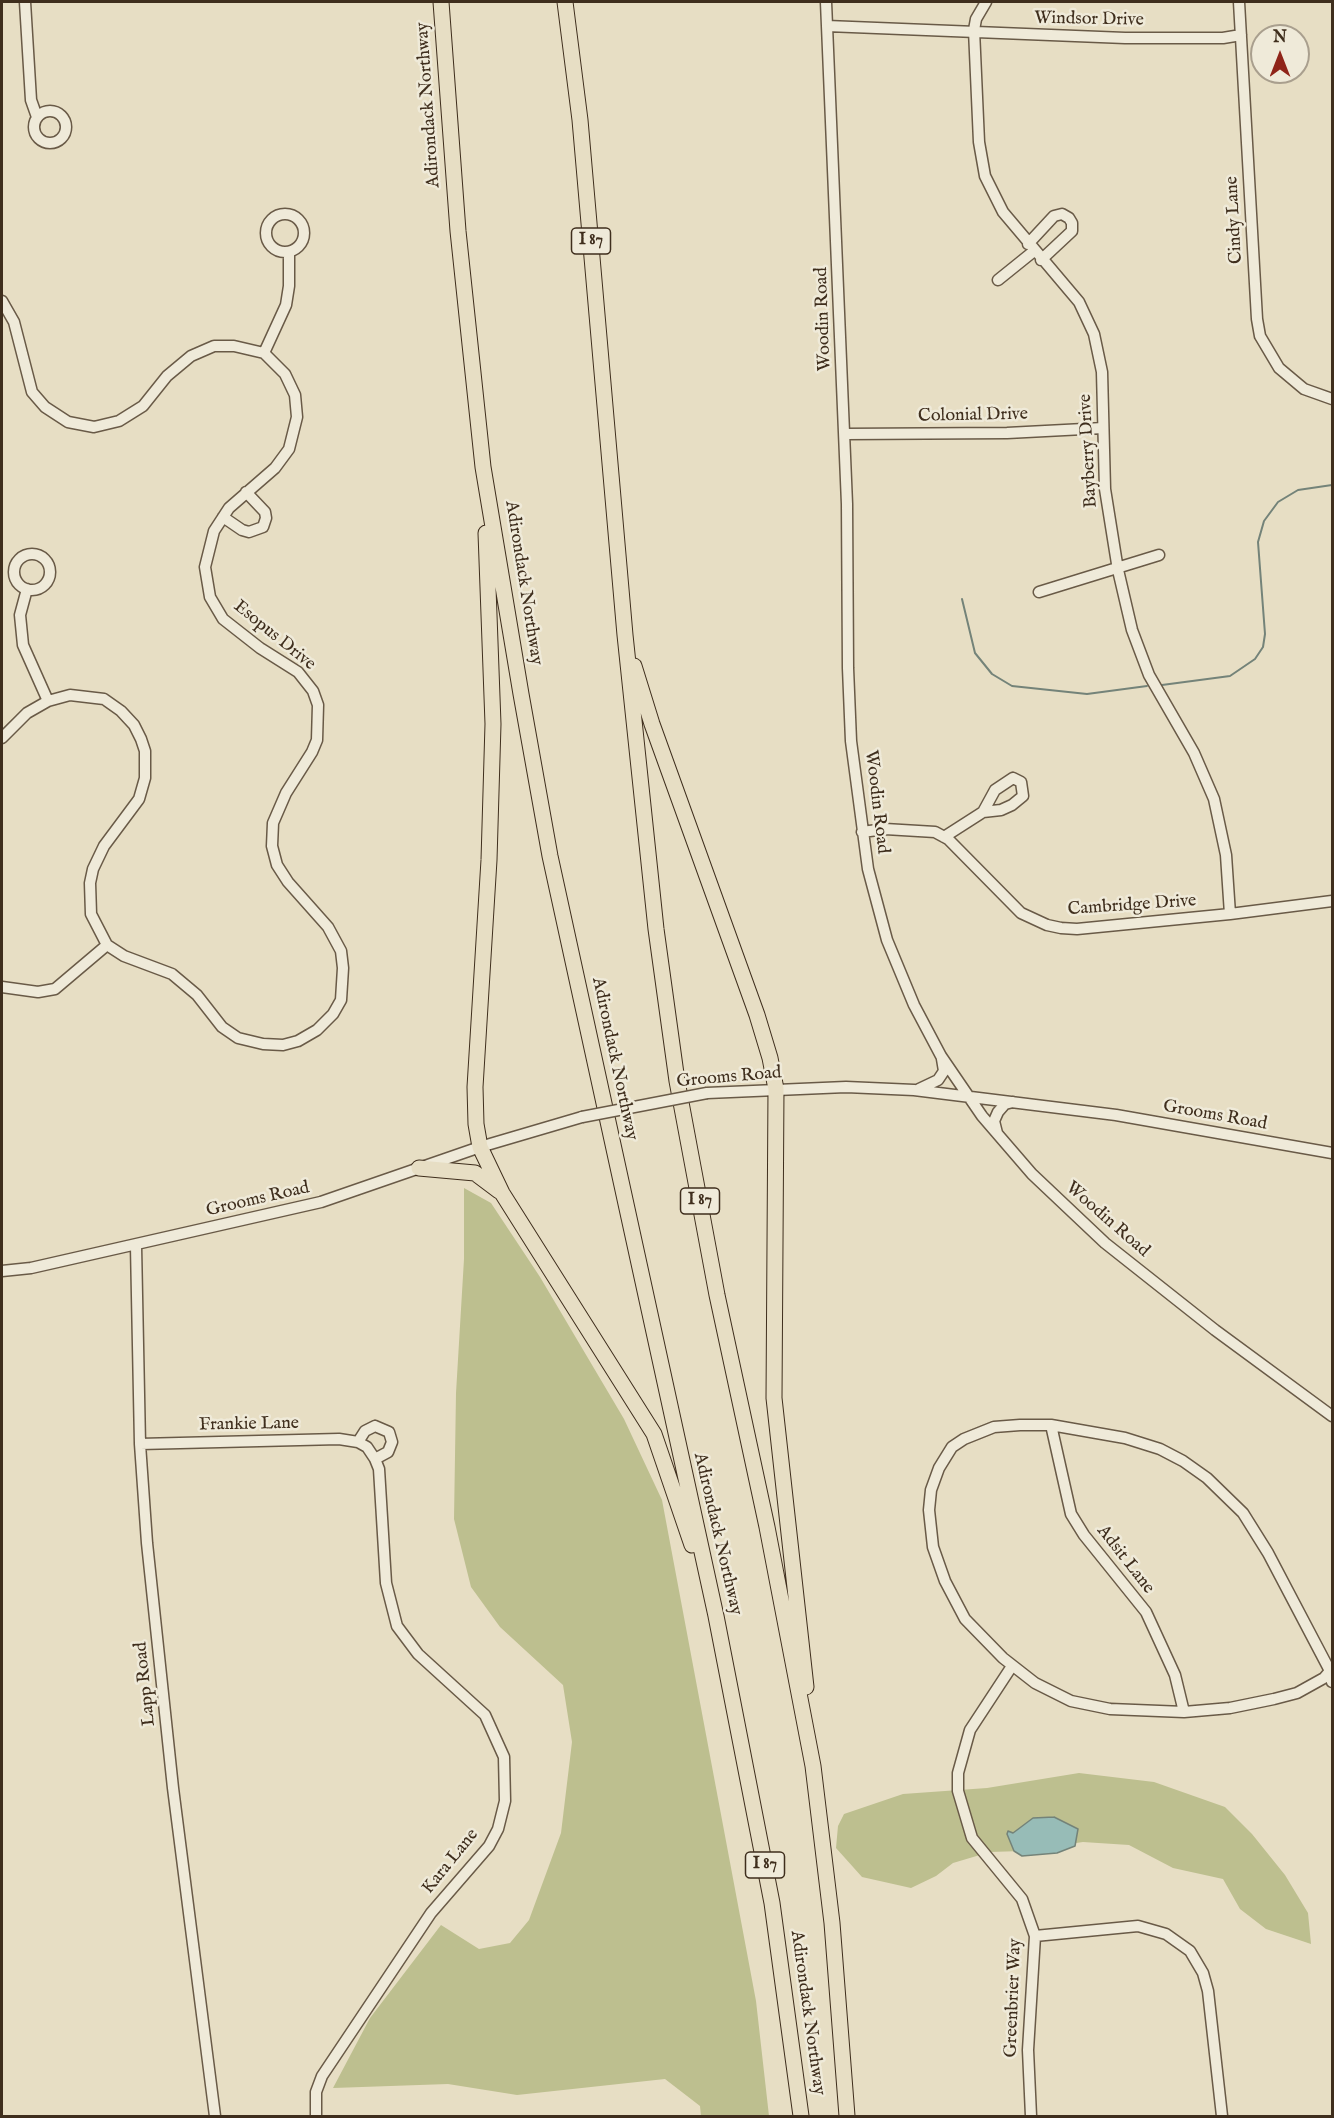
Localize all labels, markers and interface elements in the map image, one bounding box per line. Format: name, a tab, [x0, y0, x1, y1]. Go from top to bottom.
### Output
street label: Windsor Drive	[1034, 8, 1144, 32]
street label: Adirondack Northway	[412, 21, 446, 189]
north arrow	[1250, 24, 1310, 84]
text: N	[1273, 28, 1287, 48]
street label: Cindy Lane	[1222, 176, 1248, 264]
road number: I 87	[572, 228, 610, 254]
street label: Woodin Road	[811, 267, 837, 371]
street label: Bayberry Drive	[1075, 393, 1103, 509]
street label: Colonial Drive	[918, 404, 1028, 428]
street label: Adirondack Northway	[499, 499, 547, 667]
street label: Esopus Drive	[228, 596, 320, 676]
street label: Woodin Road	[859, 749, 893, 855]
street label: Cambridge Drive	[1067, 891, 1197, 921]
street label: Adirondack Northway	[586, 975, 642, 1143]
street label: Grooms Road	[676, 1063, 782, 1093]
street label: Grooms Road	[1161, 1096, 1269, 1136]
street label: Grooms Road	[204, 1178, 312, 1222]
street label: Woodin Road	[1061, 1178, 1153, 1262]
road number: I 87	[680, 1188, 720, 1214]
street label: Frankie Lane	[199, 1413, 299, 1437]
street label: Adirondack Northway	[688, 1451, 746, 1617]
street label: Adsit Lane	[1091, 1521, 1159, 1599]
street label: Lapp Road	[131, 1641, 161, 1727]
street label: Kara Lane	[418, 1825, 484, 1899]
road number: I 87	[746, 1852, 784, 1878]
street label: Adirondack Northway	[785, 1929, 829, 2097]
street label: Greenbrier Way	[1001, 1938, 1027, 2058]

